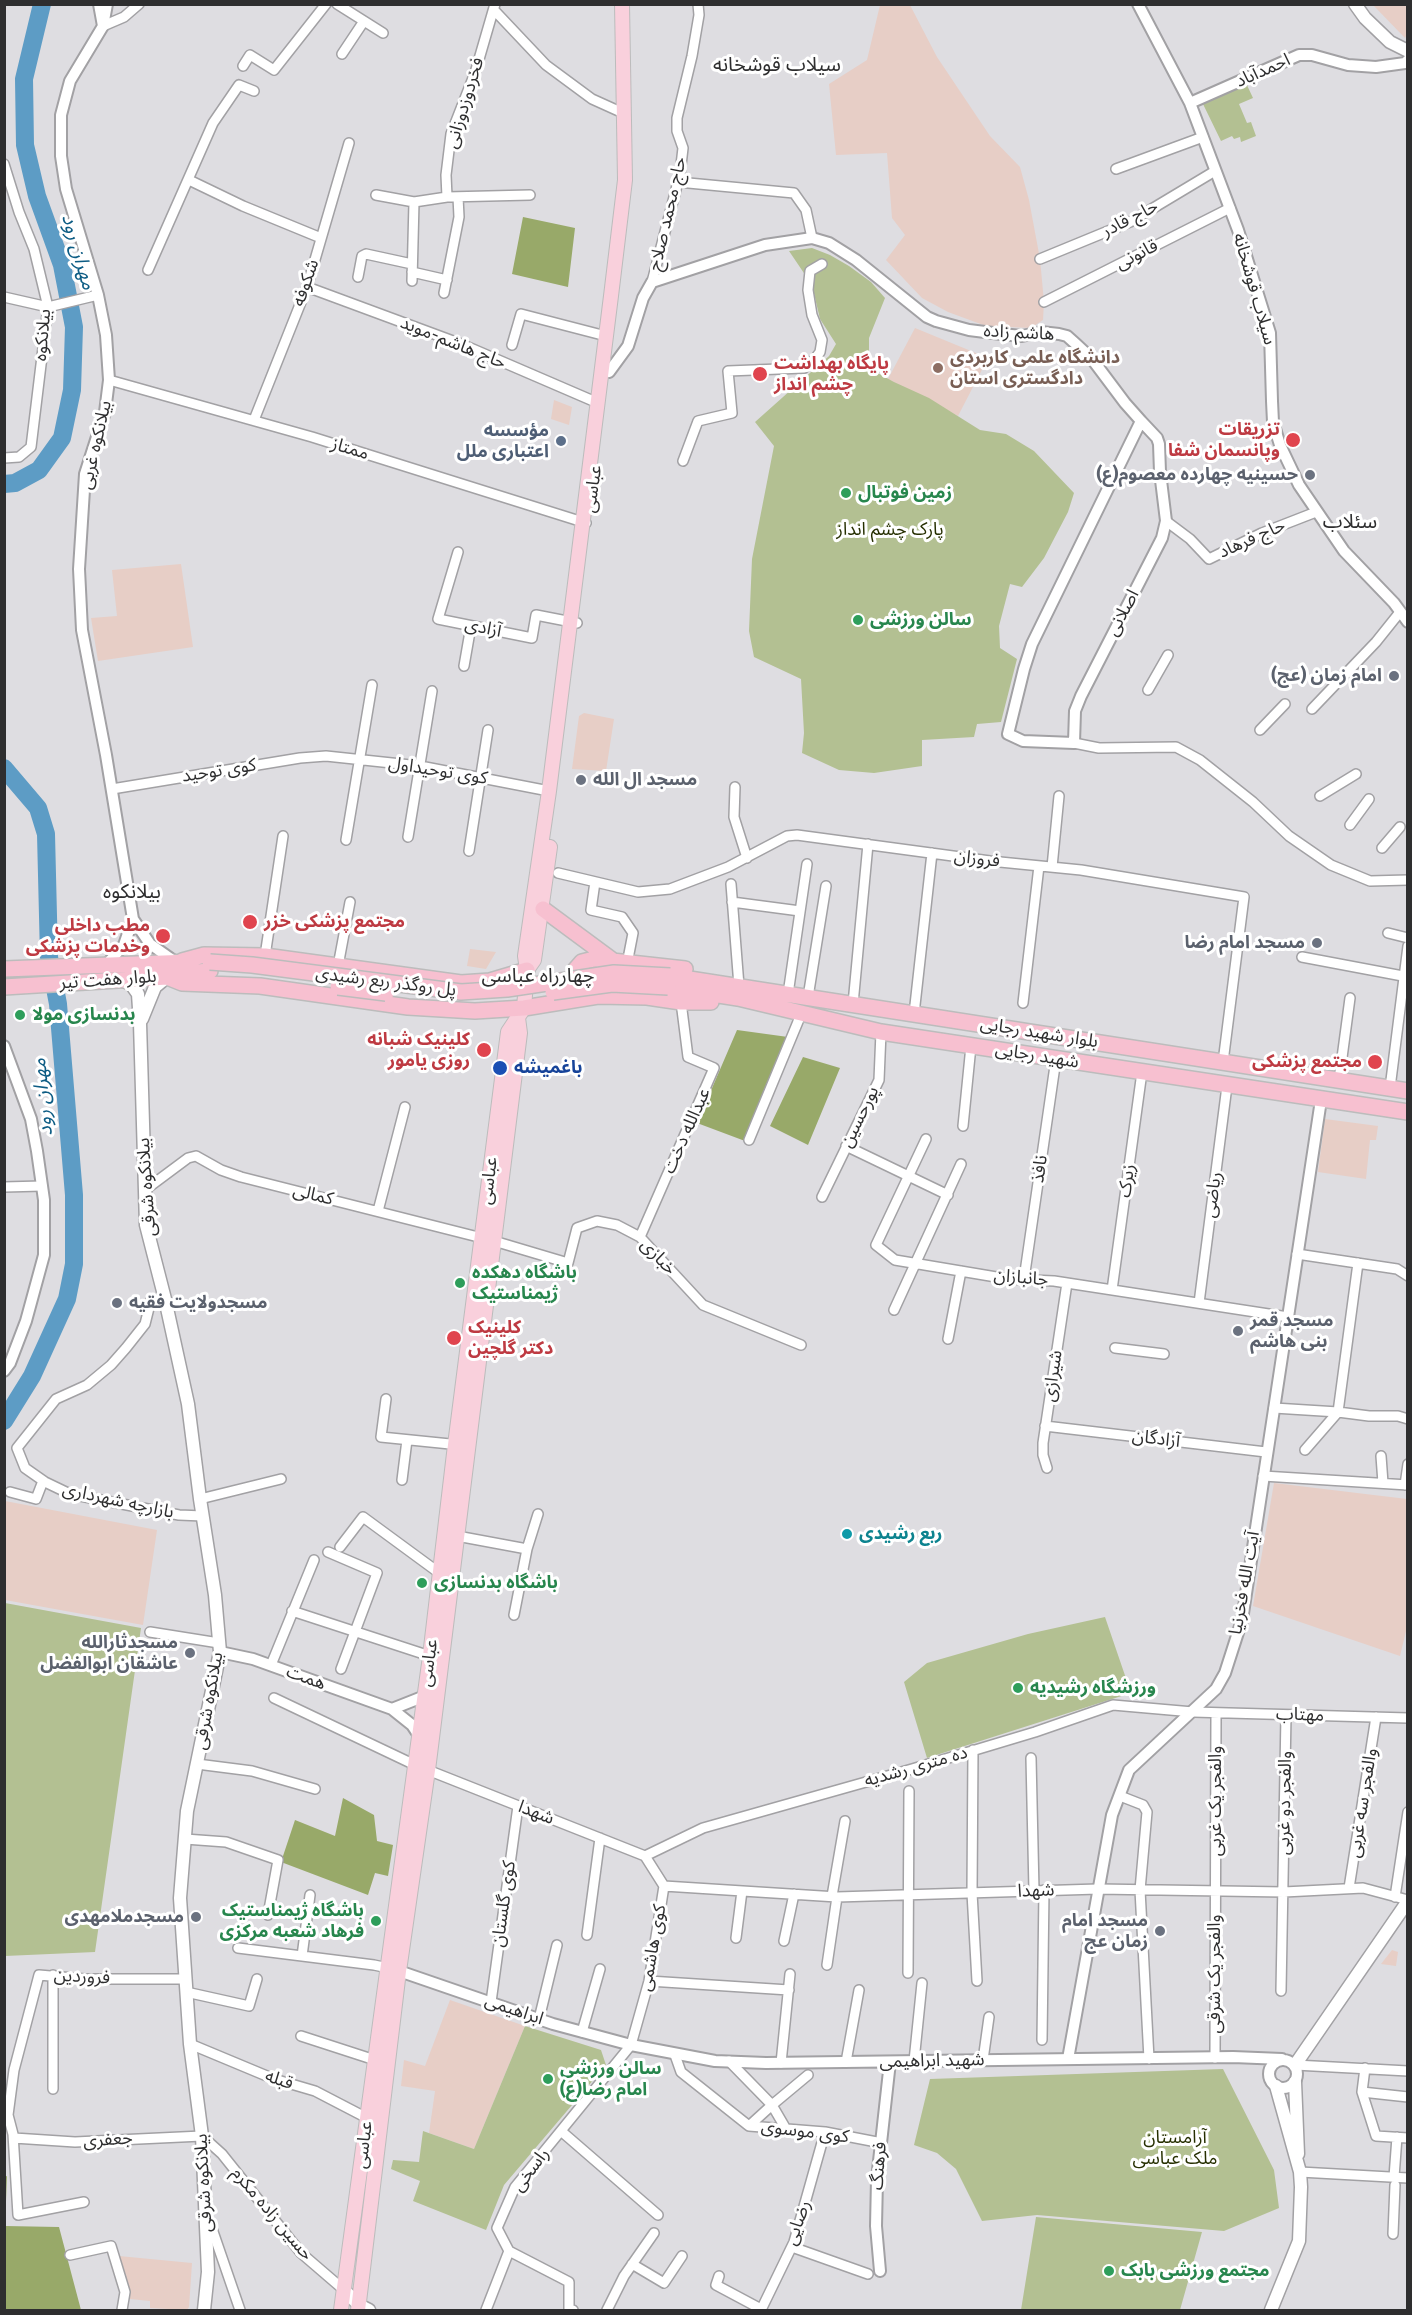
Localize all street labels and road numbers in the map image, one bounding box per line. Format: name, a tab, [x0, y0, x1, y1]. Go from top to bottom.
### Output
street label: احمدآباد	[1232, 49, 1294, 93]
street label: فخردوزدوزانی	[441, 55, 489, 151]
street label: حاج محمد صلاح	[644, 155, 692, 273]
street label: حاج قادر	[1098, 196, 1162, 242]
street label: سیلاب قوشخانه	[1228, 231, 1280, 347]
street label: قانونی	[1112, 235, 1162, 275]
street label: شکوفه	[288, 257, 324, 309]
street label: بیلانکوه	[30, 308, 56, 362]
street label: حاج هاشم-موید	[397, 312, 509, 374]
street label: هاشم زاده	[983, 320, 1055, 346]
street label: بیلانکوه غربی	[75, 398, 117, 492]
street label: ممتاز	[328, 433, 372, 465]
street label: عباسى	[579, 464, 607, 514]
street label: حاج فرهاد	[1215, 515, 1289, 563]
street label: اصلانی	[1102, 586, 1144, 640]
street label: آزادی	[463, 614, 503, 642]
street label: کوی توحیداول	[387, 753, 489, 789]
street label: کوی توحید	[180, 754, 258, 788]
street label: فروزان	[953, 845, 1001, 873]
street label: پل روگذر ربع رشیدی	[314, 963, 458, 1001]
street label: بلوار هفت تیر	[59, 966, 157, 994]
street label: بلوار شهید رجایی	[979, 1013, 1099, 1053]
street label: شهید رجایی	[994, 1039, 1080, 1073]
street label: پورحسین	[836, 1083, 884, 1151]
street label: عبدالله دخت	[659, 1085, 715, 1177]
street label: بیلانکوه شرقی	[133, 1137, 161, 1237]
street label: نافذ	[1027, 1154, 1053, 1184]
street label: عباسى	[475, 1156, 503, 1206]
street label: زیرک	[1114, 1163, 1140, 1199]
street label: ریاضی	[1199, 1171, 1227, 1219]
street label: کمالی	[291, 1180, 335, 1210]
street label: خبازی	[636, 1234, 680, 1280]
street label: جانبازان	[993, 1265, 1049, 1291]
street label: شیرازی	[1039, 1349, 1067, 1403]
street label: آزادگان	[1131, 1425, 1181, 1453]
street label: بازارچه شهرداری	[60, 1479, 176, 1523]
street label: آیت الله فخرنیا	[1225, 1530, 1265, 1636]
street label: عباسى	[415, 1638, 443, 1688]
street label: بیلانکوه شرقی	[190, 1650, 228, 1752]
street label: همت	[283, 1661, 329, 1695]
street label: مهتاب	[1275, 1703, 1325, 1727]
street label: ده متری رشدیه	[862, 1742, 970, 1792]
street label: والفجر یک غربی	[1205, 1746, 1227, 1856]
street label: والفجر سه غربی	[1344, 1747, 1382, 1859]
street label: والفجر دو غربی	[1273, 1751, 1297, 1855]
street label: شهدا	[515, 1796, 557, 1830]
street label: کوی گلستان	[487, 1860, 521, 1948]
street label: شهدا	[1017, 1880, 1055, 1902]
street label: کوی هاشمی	[635, 1903, 671, 1993]
street label: والفجر یک شرقی	[1204, 1915, 1226, 2033]
street label: فروردین	[53, 1965, 111, 1989]
street label: ابراهیمی	[482, 1990, 546, 2030]
street label: شهید ابراهیمی	[879, 2049, 985, 2073]
street label: قبله	[262, 2065, 296, 2095]
street label: کوی موسوی	[760, 2116, 850, 2148]
street label: عباسى	[350, 2120, 378, 2170]
street label: جعفری	[82, 2127, 134, 2153]
street label: بیلانکوه شرقی	[191, 2133, 217, 2233]
street label: فرهنگ	[867, 2141, 891, 2191]
street label: راسخی	[508, 2144, 554, 2196]
street label: حسین زاده مکرم	[227, 2163, 317, 2265]
street label: رضایی	[780, 2198, 816, 2248]

